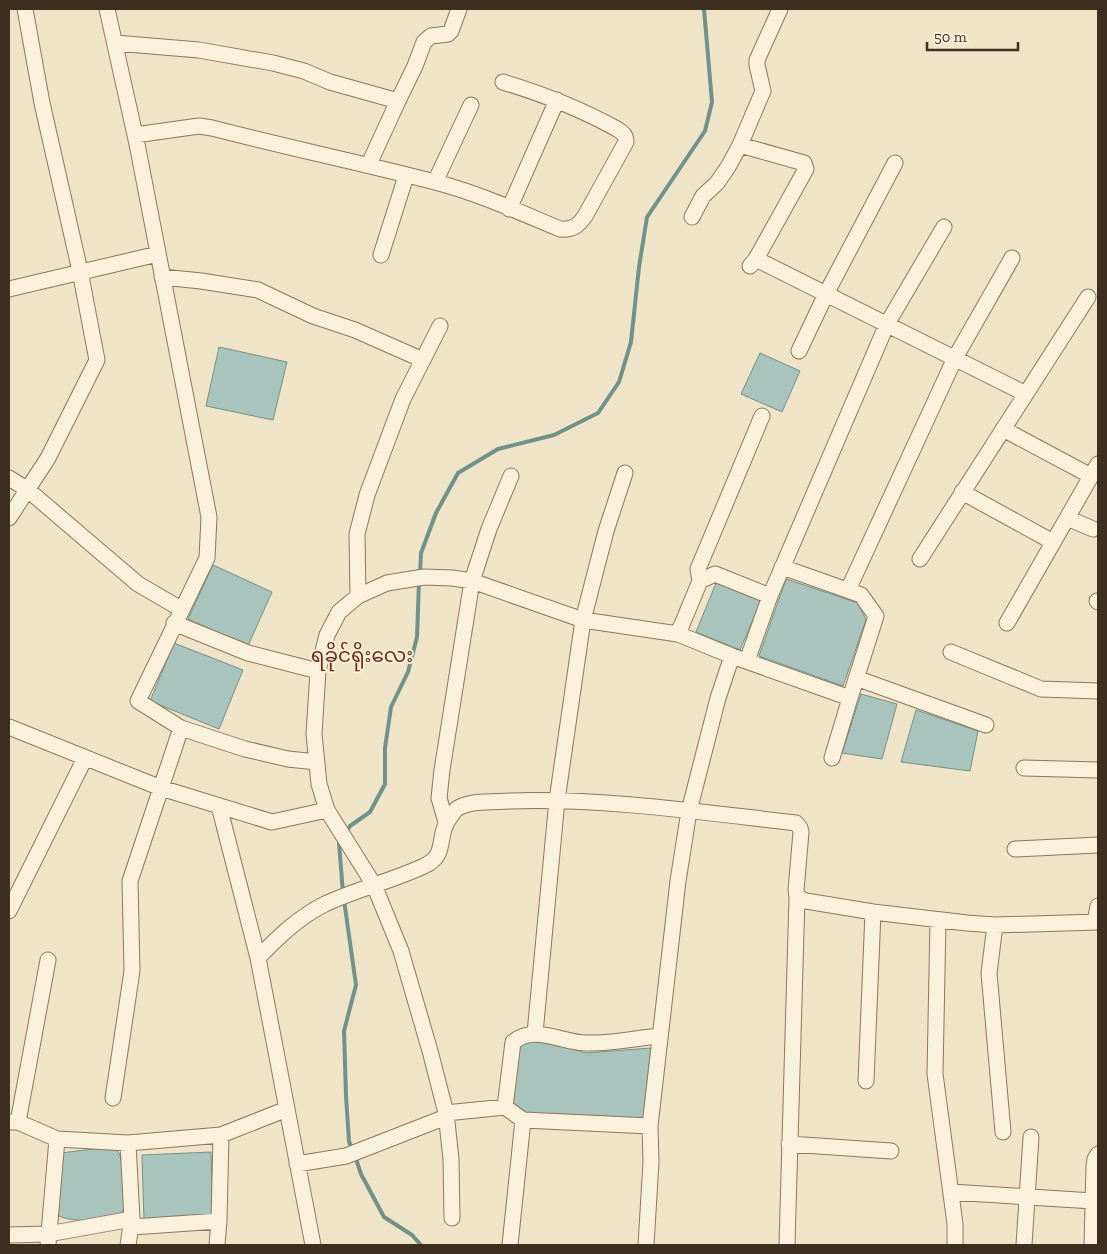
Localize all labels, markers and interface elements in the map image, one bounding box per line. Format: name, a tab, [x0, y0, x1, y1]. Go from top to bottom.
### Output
scale bar	[927, 20, 1018, 52]
text: 50 m	[934, 28, 967, 46]
district label: ရခိုင်ရိုးလေး	[311, 641, 413, 672]

